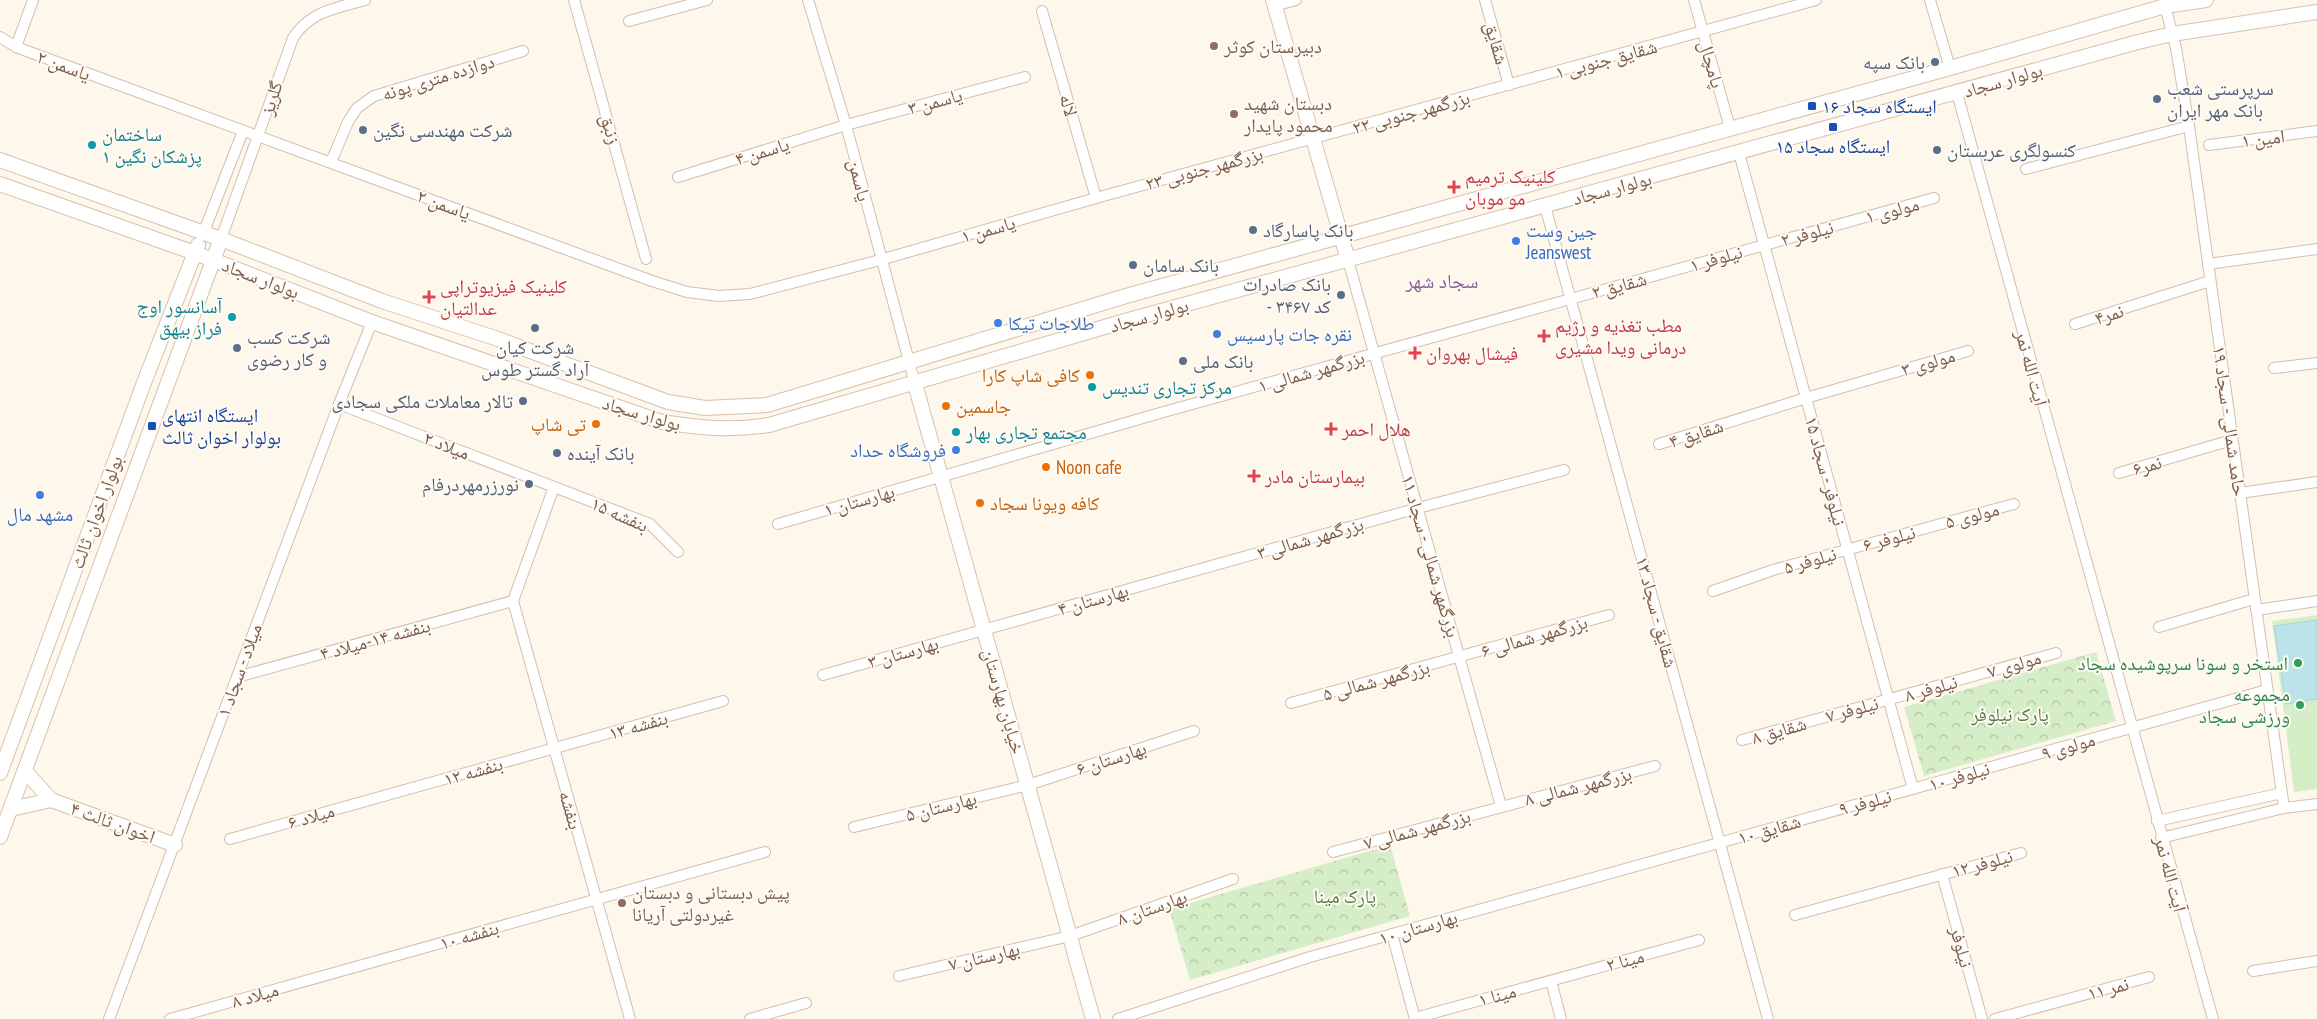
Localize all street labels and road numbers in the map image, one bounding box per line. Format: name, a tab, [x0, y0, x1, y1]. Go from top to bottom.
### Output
street label: شقایق	[1479, 19, 1515, 67]
street label: شقایق جنوبی ۱	[1552, 34, 1660, 84]
street label: پامچال	[1694, 37, 1730, 91]
street label: یاسمن ۲	[34, 44, 94, 86]
street label: دوازده متری پونه	[379, 48, 497, 106]
street label: بولوار سجاد	[1961, 57, 2045, 103]
street label: گلریز	[254, 78, 288, 119]
street label: یاسمن ۳	[905, 82, 965, 120]
street label: بزرگمهر جنوبی ۲۲	[1350, 85, 1472, 139]
street label: لاله	[1054, 91, 1084, 119]
street label: زنبق	[595, 111, 627, 147]
street label: امین ۱	[2240, 123, 2286, 153]
street label: یاسمن ۴	[732, 131, 792, 171]
street label: بزرگمهر جنوبی ۲۳	[1143, 141, 1265, 195]
street label: یاسمن	[843, 156, 877, 204]
street label: بولوار سجاد	[1570, 166, 1654, 210]
street label: یاسمن ۲	[414, 183, 474, 225]
street label: مولوی ۱	[1862, 191, 1922, 229]
street label: یاسمن ۱	[958, 210, 1018, 248]
street label: نیلوفر ۲	[1778, 214, 1836, 252]
street label: نیلوفر ۱	[1687, 239, 1745, 277]
street label: بولوار سجاد	[219, 252, 303, 304]
street label: شقایق ۲	[1589, 266, 1649, 304]
street label: بولوار سجاد	[1107, 292, 1191, 338]
street label: نمر۴	[2091, 298, 2127, 330]
street label: آیت الله نمر	[2010, 327, 2054, 409]
street label: مولوی ۳	[1898, 343, 1958, 381]
street label: بزرگمهر شمالی ۱	[1255, 344, 1367, 398]
street label: حامد شمالی - سجاد ۱۹	[2208, 344, 2252, 498]
street label: بولوار سجاد	[600, 390, 684, 436]
street label: شقایق ۴	[1666, 413, 1726, 453]
street label: نیلوفر - سجاد ۱۵	[1800, 414, 1852, 528]
street label: میلاد ۲	[421, 425, 473, 465]
street label: نمر۶	[2130, 449, 2164, 481]
street label: بولوار اخوان ثالث	[64, 452, 128, 572]
street label: بزرگمهر شمالی - سجاد ۱۱	[1396, 472, 1466, 640]
street label: بهارستان ۱	[821, 478, 897, 522]
street label: بنفشه ۱۵	[588, 491, 652, 537]
street label: مولوی ۵	[1942, 496, 2002, 534]
street label: بزرگمهر شمالی ۳	[1254, 511, 1366, 565]
street label: نیلوفر ۶	[1860, 519, 1918, 557]
street label: نیلوفر ۵	[1781, 541, 1839, 579]
street label: شقایق - سجاد ۱۳	[1631, 554, 1683, 670]
street label: بهارستان ۴	[1055, 577, 1131, 621]
street label: بزرگمهر شمالی ۶	[1478, 609, 1590, 663]
street label: بنفشه ۱۴-میلاد ۴	[317, 613, 433, 665]
street label: میلاد - سجاد ۱	[211, 620, 267, 720]
street label: بهارستان ۳	[865, 630, 941, 674]
street label: خیابان بهارستان	[977, 645, 1031, 757]
street label: مولوی ۷	[1984, 645, 2044, 683]
street label: بزرگمهر شمالی ۵	[1320, 654, 1432, 706]
street label: نیلوفر ۸	[1902, 669, 1960, 707]
street label: نیلوفر ۷	[1823, 690, 1881, 728]
street label: بنفشه ۱۳	[606, 705, 670, 745]
street label: شقایق ۸	[1749, 711, 1809, 749]
street label: مولوی ۹	[2038, 727, 2098, 765]
street label: بهارستان ۶	[1073, 735, 1149, 781]
street label: بنفشه ۱۲	[441, 751, 505, 791]
street label: نیلوفر ۱۰	[1926, 756, 1992, 796]
street label: بزرگمهر شمالی ۸	[1522, 761, 1634, 811]
street label: نیلوفر ۹	[1836, 783, 1894, 821]
street label: بهارستان ۵	[903, 786, 979, 826]
street label: بنفشه	[554, 788, 588, 832]
street label: اخوان ثالث ۴	[67, 796, 159, 848]
street label: میلاد ۶	[285, 798, 337, 834]
street label: بزرگمهر شمالی ۷	[1361, 803, 1473, 855]
street label: شقایق ۱۰	[1735, 809, 1803, 849]
street label: آیت الله نمر	[2149, 833, 2193, 915]
street label: نیلوفر ۱۲	[1949, 843, 2015, 883]
street label: بهارستان ۸	[1114, 884, 1190, 930]
street label: بهارستان ۱۰	[1376, 904, 1460, 950]
street label: بنفشه ۱۰	[437, 915, 501, 955]
street label: نیلوفر	[1945, 923, 1979, 970]
street label: بهارستان ۷	[946, 936, 1022, 976]
street label: مینا ۲	[1603, 943, 1647, 977]
street label: نمر ۱۱	[2085, 971, 2131, 1005]
street label: میلاد ۸	[229, 977, 281, 1013]
street label: مینا ۱	[1475, 978, 1519, 1012]

